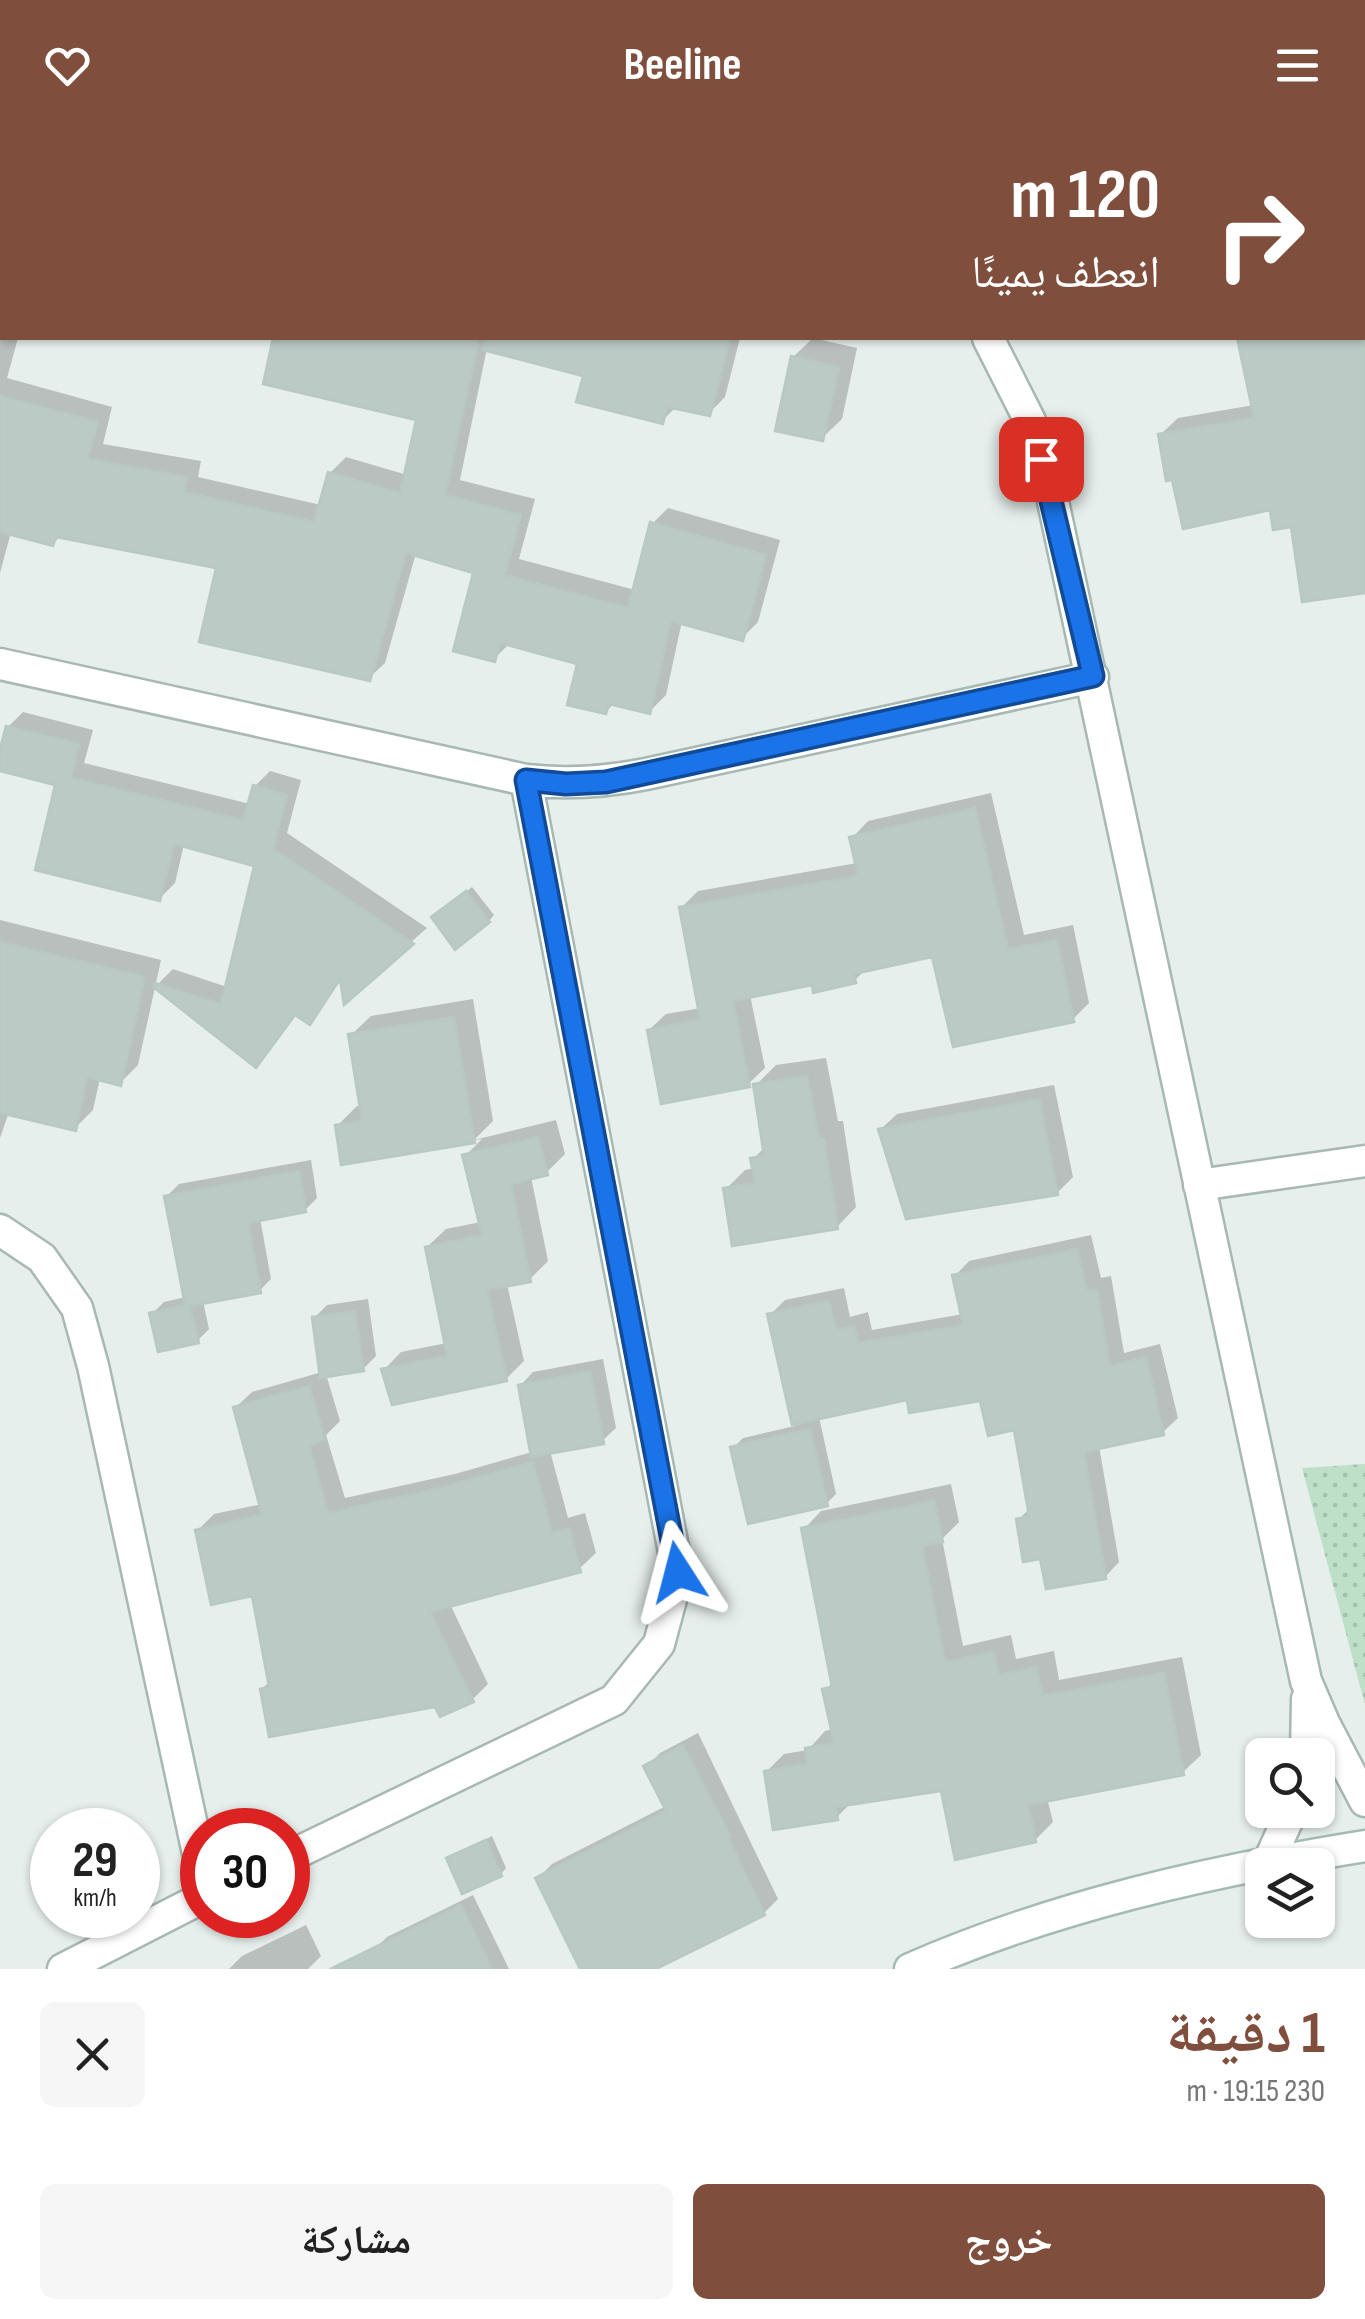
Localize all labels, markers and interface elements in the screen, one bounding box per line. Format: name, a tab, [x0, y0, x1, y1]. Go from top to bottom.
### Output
icon: heart	[40, 38, 95, 93]
text: Beeline	[624, 38, 742, 93]
icon: menu	[1270, 38, 1325, 93]
text: 120 m	[1010, 154, 1160, 238]
icon: right	[1195, 170, 1325, 300]
text: انعطف يمينًا	[971, 246, 1160, 301]
pin	[999, 417, 1084, 502]
icon: arrive	[1014, 432, 1069, 487]
position arrow	[626, 1520, 730, 1624]
map controls	[1245, 1738, 1335, 1938]
button: search	[1245, 1738, 1335, 1828]
speed limit sign: 30	[180, 1808, 310, 1938]
text: 29	[72, 1831, 118, 1891]
button: layers	[1245, 1848, 1335, 1938]
text: km/h	[73, 1883, 117, 1914]
text: 1 دقيقة	[1166, 1998, 1325, 2070]
button: close	[40, 2002, 145, 2107]
text: 230 m · 19:15	[1186, 2072, 1325, 2111]
button: مشاركة	[40, 2184, 673, 2299]
button: خروج	[693, 2184, 1325, 2299]

